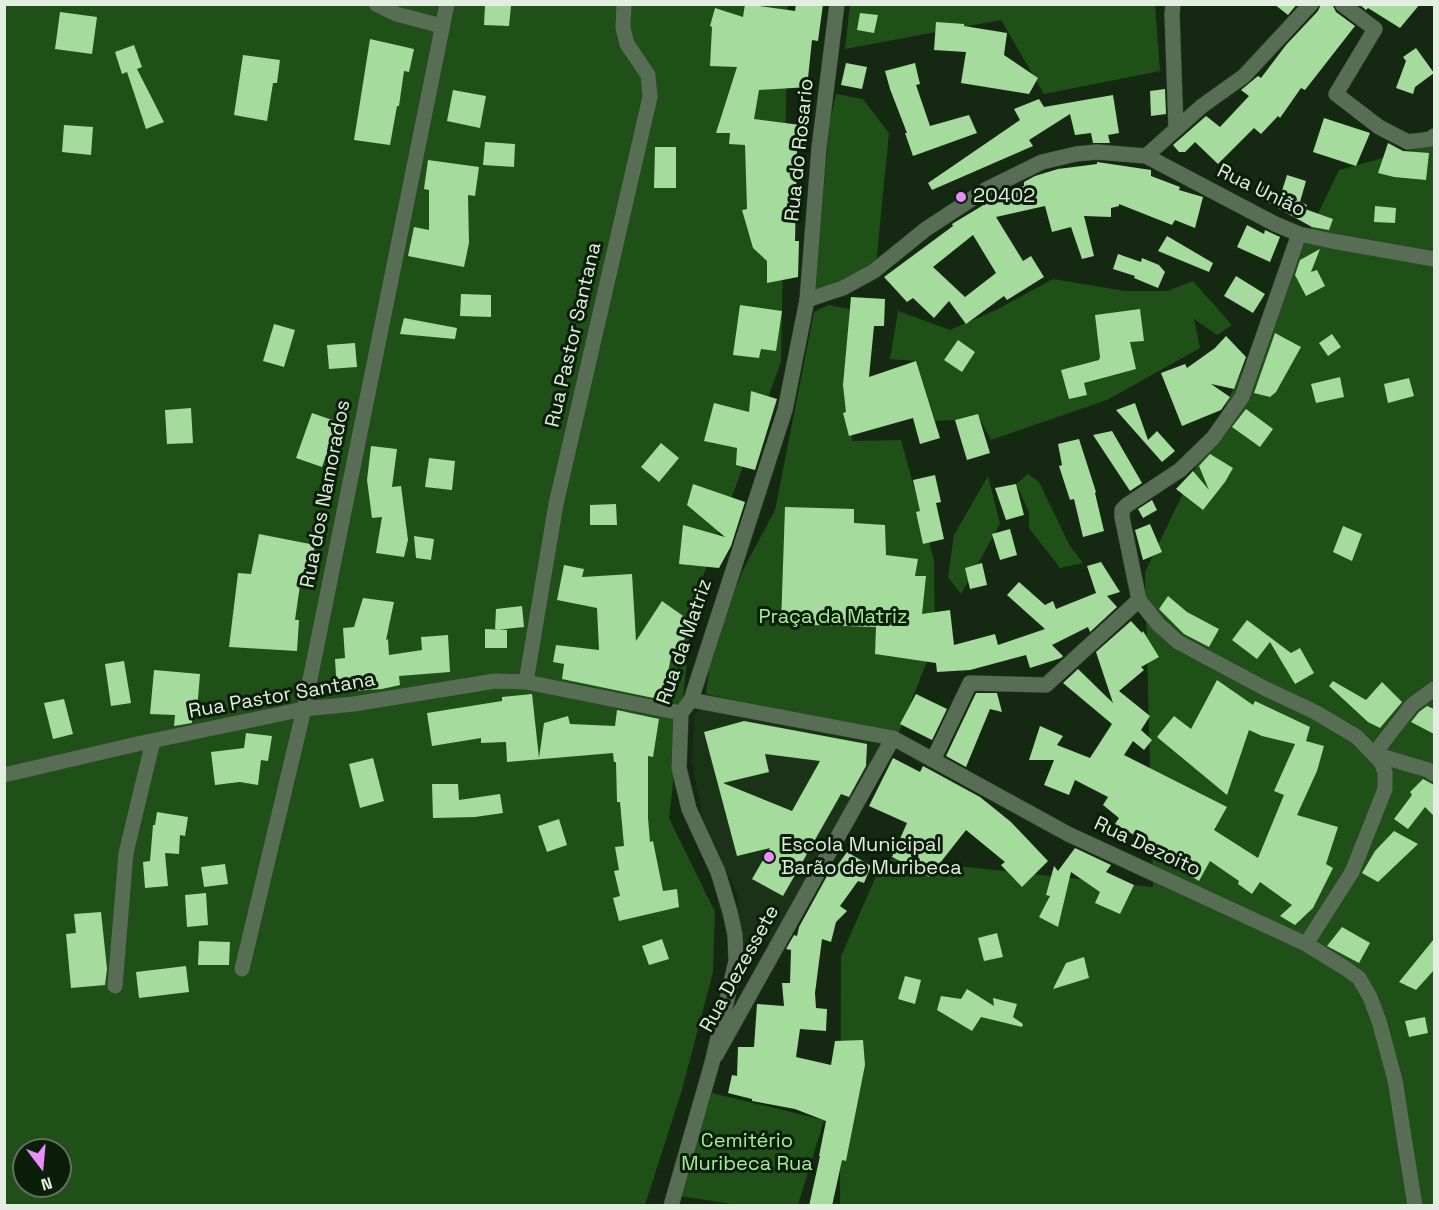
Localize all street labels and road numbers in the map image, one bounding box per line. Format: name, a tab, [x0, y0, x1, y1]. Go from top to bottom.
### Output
street label: Rua do Rosario	[781, 77, 819, 223]
street label: Rua União	[1213, 159, 1309, 223]
street label: Rua Pastor Santana	[541, 240, 607, 430]
street label: Rua dos Namorados	[296, 398, 356, 590]
street label: Rua da Matriz	[652, 576, 718, 708]
street label: Rua Pastor Santana	[187, 668, 377, 724]
street label: Rua Dezoito	[1090, 812, 1204, 882]
street label: Rua Dezessete	[695, 901, 785, 1037]

